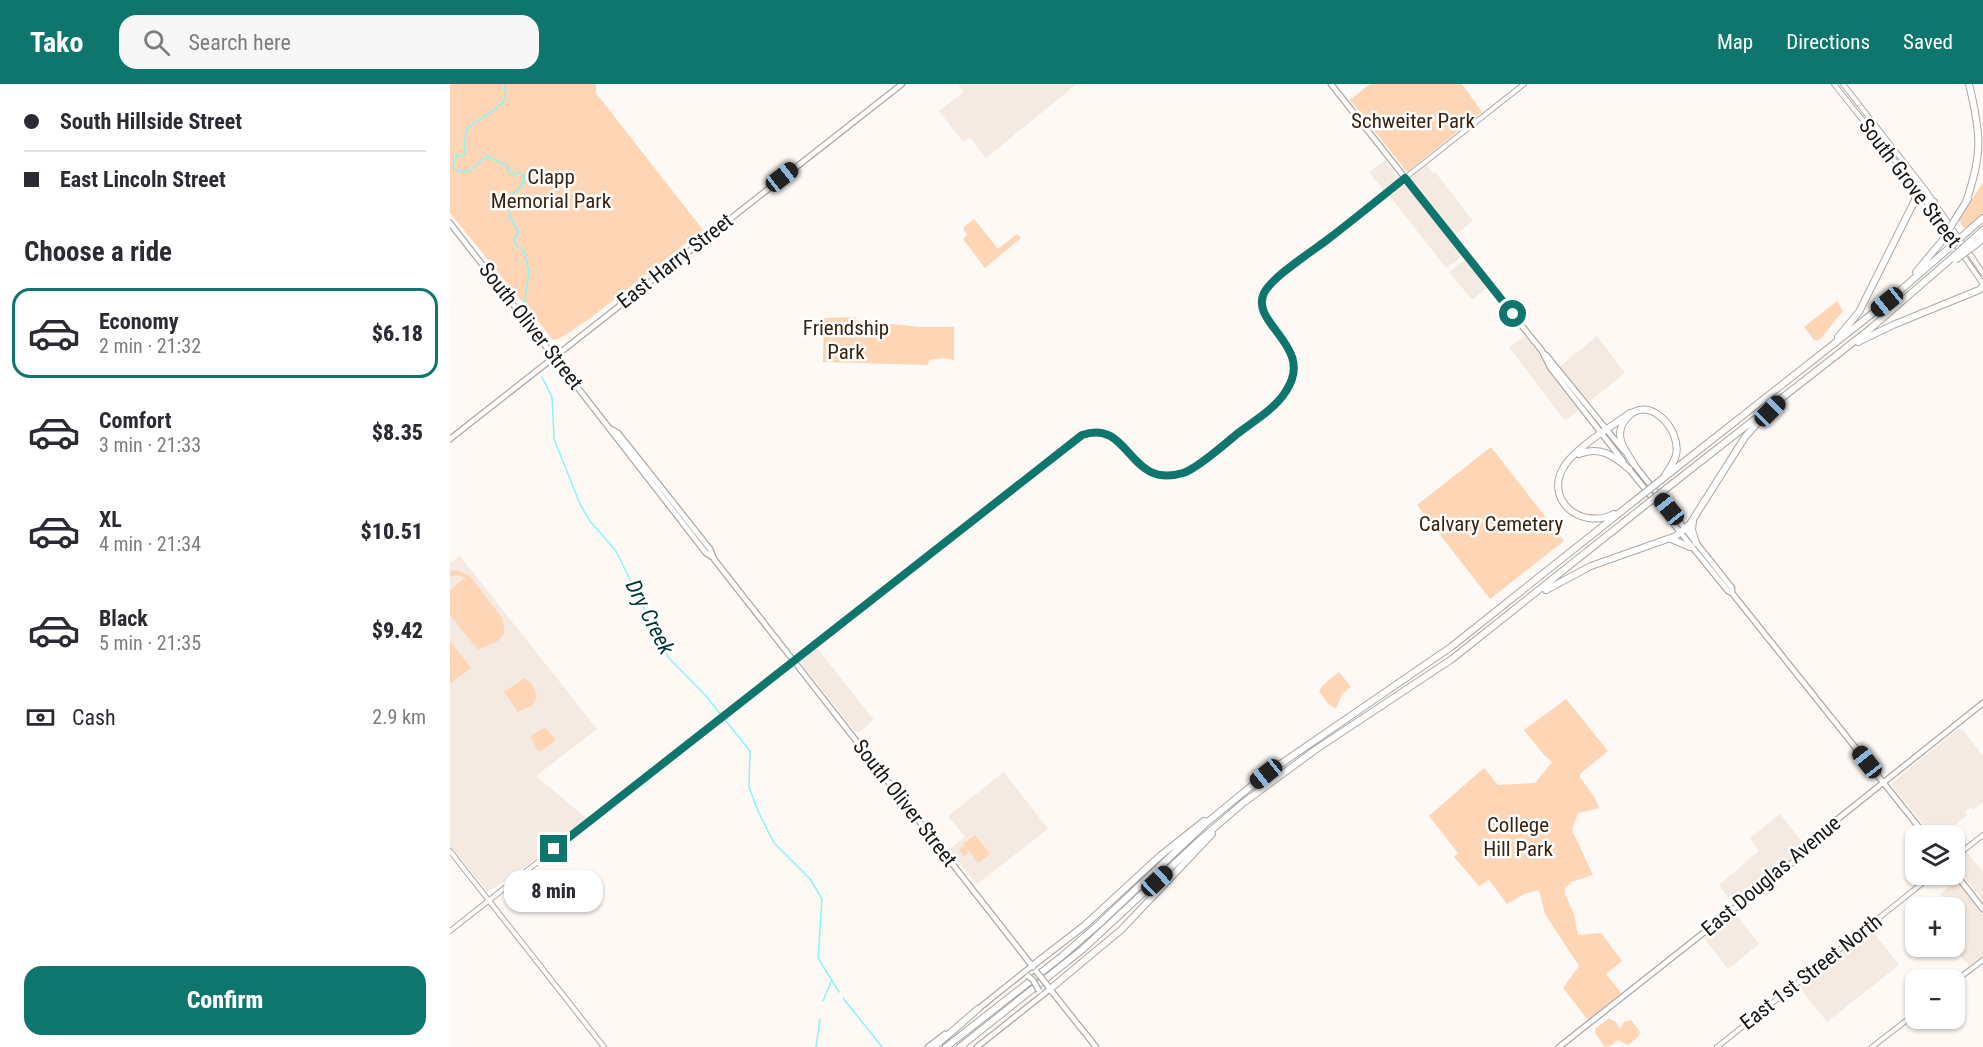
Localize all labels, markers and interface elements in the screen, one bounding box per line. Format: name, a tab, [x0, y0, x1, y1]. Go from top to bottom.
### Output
search box	[119, 15, 539, 69]
text: Tako	[30, 26, 83, 59]
icon: search	[140, 26, 173, 59]
text: Search here	[188, 30, 291, 55]
text: Map	[1717, 30, 1753, 54]
text: Directions	[1786, 30, 1870, 54]
text: Saved	[1903, 30, 1953, 54]
text: South Hillside Street	[60, 109, 242, 134]
park label: Schweiter Park	[1351, 109, 1475, 133]
street label: South Grove Street	[1854, 114, 1966, 252]
car	[762, 159, 802, 195]
park label: Clapp Memorial Park	[491, 165, 612, 213]
text: East Lincoln Street	[60, 167, 226, 192]
street label: East Harry Street	[612, 208, 738, 314]
text: Choose a ride	[24, 236, 172, 268]
street label: South Oliver Street	[474, 258, 588, 394]
car	[1867, 284, 1907, 320]
route start	[1499, 300, 1526, 327]
icon: car	[27, 306, 81, 360]
text: Economy	[99, 309, 179, 334]
park label: Friendship Park	[803, 316, 889, 364]
text: $6.18	[372, 321, 423, 346]
text: 2 min · 21:32	[99, 334, 201, 358]
car	[1751, 392, 1789, 430]
icon: car	[27, 405, 81, 459]
text: Comfort	[99, 408, 172, 433]
text: $8.35	[372, 420, 423, 445]
text: 3 min · 21:33	[99, 433, 201, 457]
car	[1651, 489, 1687, 529]
icon: car	[27, 504, 81, 558]
text: XL	[99, 507, 122, 532]
park label: Calvary Cemetery	[1419, 512, 1564, 536]
text: $10.51	[361, 519, 423, 544]
text: 4 min · 21:34	[99, 532, 201, 556]
water label: Dry Creek	[621, 575, 680, 659]
icon: car	[27, 603, 81, 657]
text: Black	[99, 606, 148, 631]
text: $9.42	[372, 618, 423, 643]
text: 5 min · 21:35	[99, 631, 201, 655]
icon: cash	[24, 701, 57, 734]
text: Cash	[72, 705, 116, 730]
text: 2.9 km	[372, 705, 426, 729]
street label: South Oliver Street	[848, 735, 962, 871]
car	[1849, 742, 1885, 782]
car	[1246, 756, 1286, 792]
street label: East Douglas Avenue	[1697, 811, 1845, 941]
park label: College Hill Park	[1483, 813, 1553, 861]
map controls	[1905, 825, 1965, 1029]
button: layers	[1905, 825, 1965, 885]
route end	[540, 835, 567, 862]
car	[1138, 862, 1176, 900]
callout: 8 min	[504, 870, 604, 912]
text: 8 min	[531, 879, 576, 903]
button: +	[1905, 897, 1965, 957]
street label: East 1st Street North	[1735, 909, 1887, 1035]
button: Confirm	[24, 966, 426, 1035]
button: −	[1905, 969, 1965, 1029]

